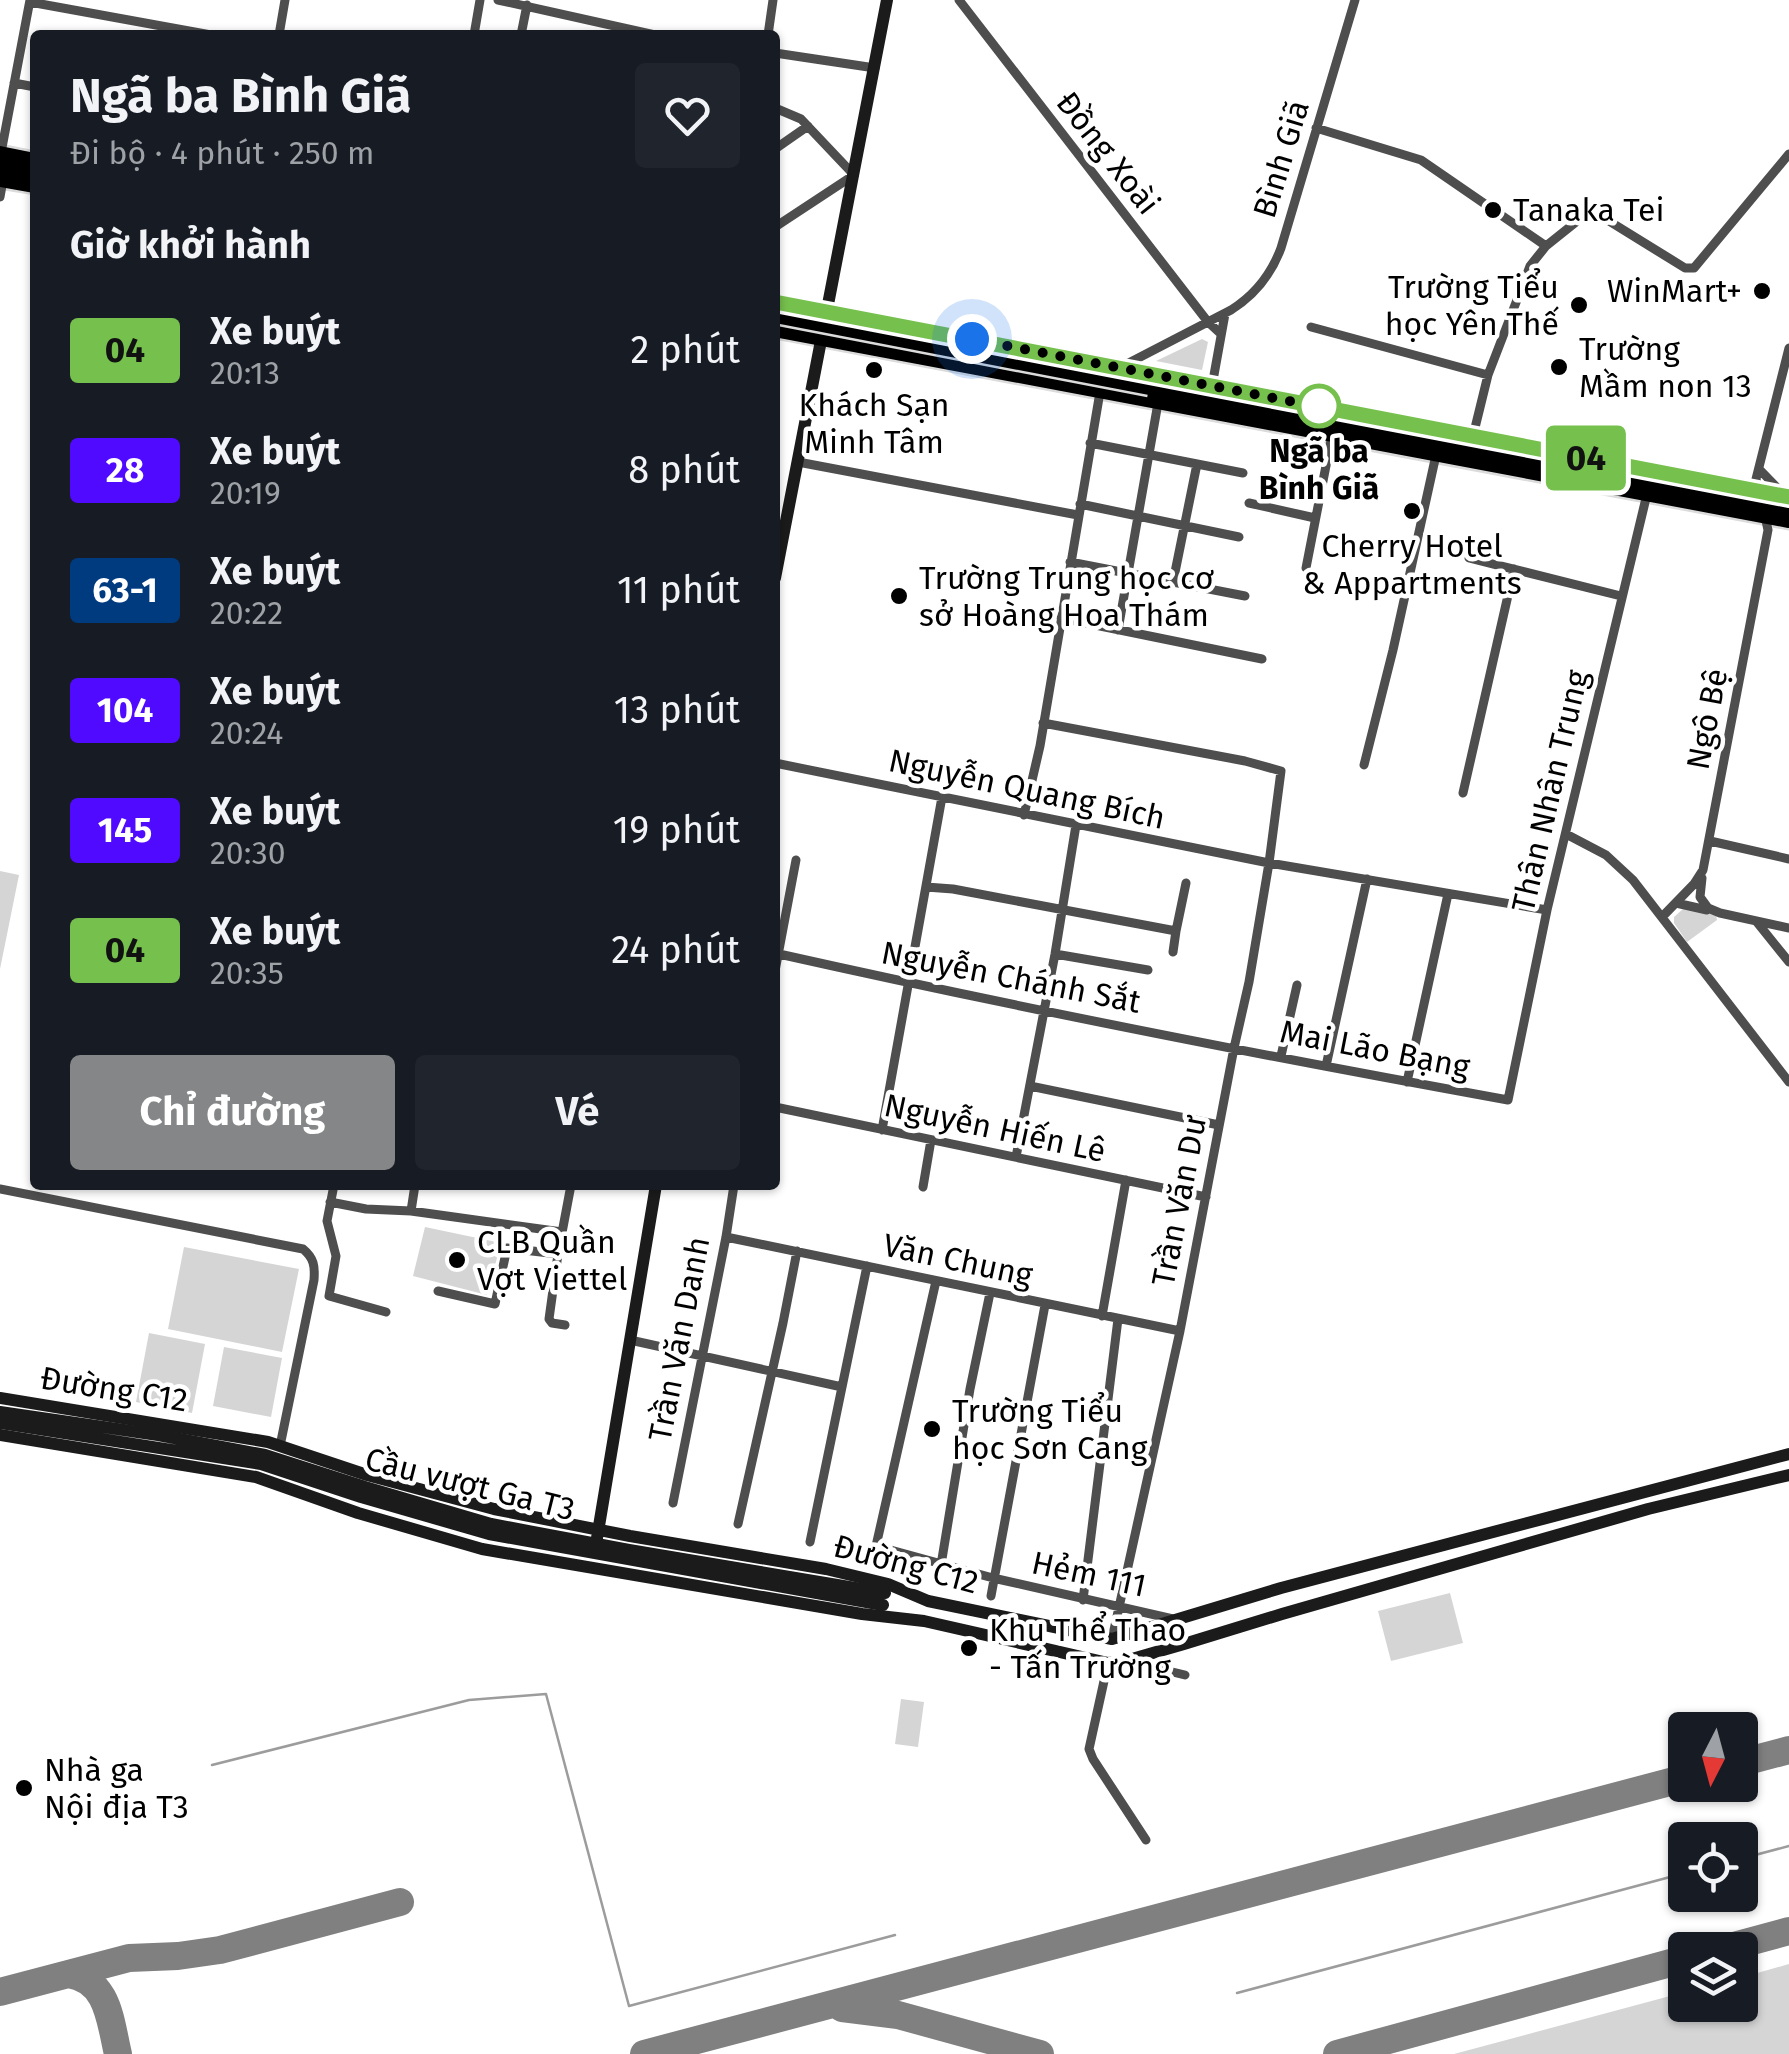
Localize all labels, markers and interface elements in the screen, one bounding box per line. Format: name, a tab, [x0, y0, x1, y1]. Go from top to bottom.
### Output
button: heart	[635, 63, 740, 168]
text: Ngã ba Bình Giã	[70, 67, 411, 125]
street label: Đồng Xoài	[1048, 84, 1168, 222]
street label: Bình Giã	[1245, 96, 1317, 222]
text: Đi bộ · 4 phút · 250 m	[70, 134, 375, 172]
place label: Tanaka Tei	[1513, 191, 1665, 229]
marker: Tanaka Tei	[1482, 199, 1504, 221]
text: Giờ khởi hành	[70, 222, 311, 268]
place label: Trường Tiểu học Yên Thế	[1385, 268, 1560, 343]
place label: WinMart+	[1607, 272, 1742, 310]
marker: WinMart+	[1751, 280, 1773, 302]
marker: Trường Tiểu học Yên Thế	[1568, 294, 1590, 316]
text: Xe buýt	[210, 308, 340, 354]
your location	[947, 314, 997, 364]
text: 2 phút	[630, 327, 740, 373]
text: 04	[105, 329, 145, 371]
place label: Trường Mầm non 13	[1579, 330, 1752, 405]
text: 20:13	[210, 354, 280, 392]
marker: Trường Mầm non 13	[1548, 356, 1570, 378]
marker: Khách Sạn Minh Tâm	[863, 359, 885, 381]
marker: Ngã ba Bình Giã	[1298, 385, 1340, 427]
place label: Khách Sạn Minh Tâm	[798, 386, 950, 461]
line badge: 04	[1541, 426, 1631, 490]
text: Xe buýt	[210, 428, 340, 474]
place label: Ngã ba Bình Giã	[1259, 432, 1379, 507]
text: 04	[1566, 437, 1606, 479]
text: 8 phút	[628, 447, 740, 493]
text: 28	[106, 449, 144, 491]
text: 20:19	[210, 474, 281, 512]
marker: Cherry Hotel & Appartments	[1401, 500, 1423, 522]
place label: Cherry Hotel & Appartments	[1302, 527, 1522, 602]
text: Xe buýt	[210, 548, 340, 594]
place label: Trường Trung học cơ sở Hoàng Hoa Thám	[919, 559, 1214, 634]
text: 11 phút	[617, 567, 740, 613]
text: 63-1	[92, 569, 158, 611]
marker: Trường Trung học cơ sở Hoàng Hoa Thám	[888, 585, 910, 607]
text: 20:22	[210, 594, 283, 632]
street label: Ngô Bệ	[1679, 665, 1735, 773]
street label: Thân Nhân Trung	[1504, 666, 1596, 916]
text: Xe buýt	[210, 668, 340, 714]
text: 13 phút	[614, 687, 740, 733]
text: 104	[97, 689, 153, 731]
text: 20:24	[210, 714, 283, 752]
street label: Nguyễn Quang Bích	[885, 741, 1169, 837]
text: Xe buýt	[210, 788, 340, 834]
text: 19 phút	[613, 807, 740, 853]
text: 145	[98, 809, 152, 851]
text: 20:30	[210, 834, 286, 872]
text: Xe buýt	[210, 908, 340, 954]
text: 24 phút	[611, 927, 740, 973]
text: 04	[105, 929, 145, 971]
street label: Nguyễn Chánh Sắt	[878, 933, 1144, 1021]
text: 20:35	[210, 954, 284, 992]
street label: Mai Lão Bạng	[1277, 1012, 1473, 1086]
button: Chỉ đường	[70, 1055, 395, 1170]
button: Vé	[415, 1055, 740, 1170]
street label: Nguyễn Hiến Lê	[881, 1086, 1109, 1170]
street label: Trần Văn Dư	[1144, 1112, 1214, 1289]
place label: CLB Quần Vợt Viettel	[477, 1223, 627, 1298]
street label: Văn Chung	[880, 1226, 1036, 1294]
street label: Trần Văn Danh	[641, 1233, 717, 1445]
marker: CLB Quần Vợt Viettel	[446, 1249, 468, 1271]
street label: Đường C12	[38, 1359, 190, 1419]
place label: Trường Tiểu học Sơn Cang	[952, 1392, 1148, 1467]
marker: Trường Tiểu học Sơn Cang	[921, 1418, 943, 1440]
street label: Cầu vượt Ga T3	[361, 1440, 579, 1528]
street label: Đường C12	[829, 1526, 983, 1602]
street label: Hẻm 111	[1028, 1543, 1150, 1605]
place label: Khu Thể Thao - Tấn Trường	[989, 1611, 1186, 1686]
marker: Khu Thể Thao - Tấn Trường	[958, 1637, 980, 1659]
north arrow	[1668, 1712, 1758, 1802]
map controls	[1668, 1712, 1758, 2022]
place label: Nhà ga Nội địa T3	[44, 1751, 189, 1826]
marker: Nhà ga Nội địa T3	[13, 1777, 35, 1799]
button: locate	[1668, 1822, 1758, 1912]
button: layers	[1668, 1932, 1758, 2022]

